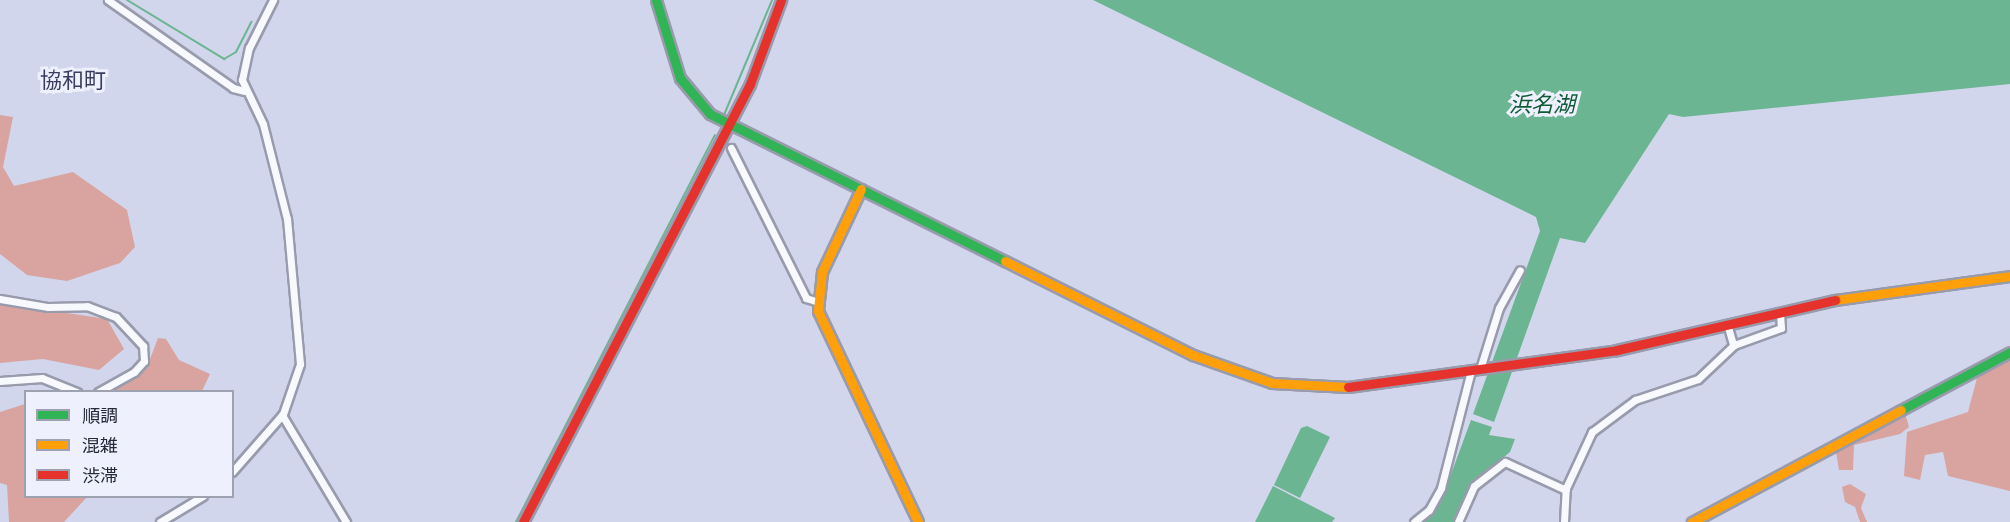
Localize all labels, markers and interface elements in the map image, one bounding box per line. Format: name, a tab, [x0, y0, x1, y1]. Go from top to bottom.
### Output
district label: 協和町	[40, 69, 106, 95]
water label: 浜名湖	[1509, 93, 1575, 119]
legend	[24, 390, 234, 498]
text: 順調	[82, 403, 118, 430]
text: 混雑	[82, 433, 118, 460]
text: 渋滞	[82, 463, 118, 490]

